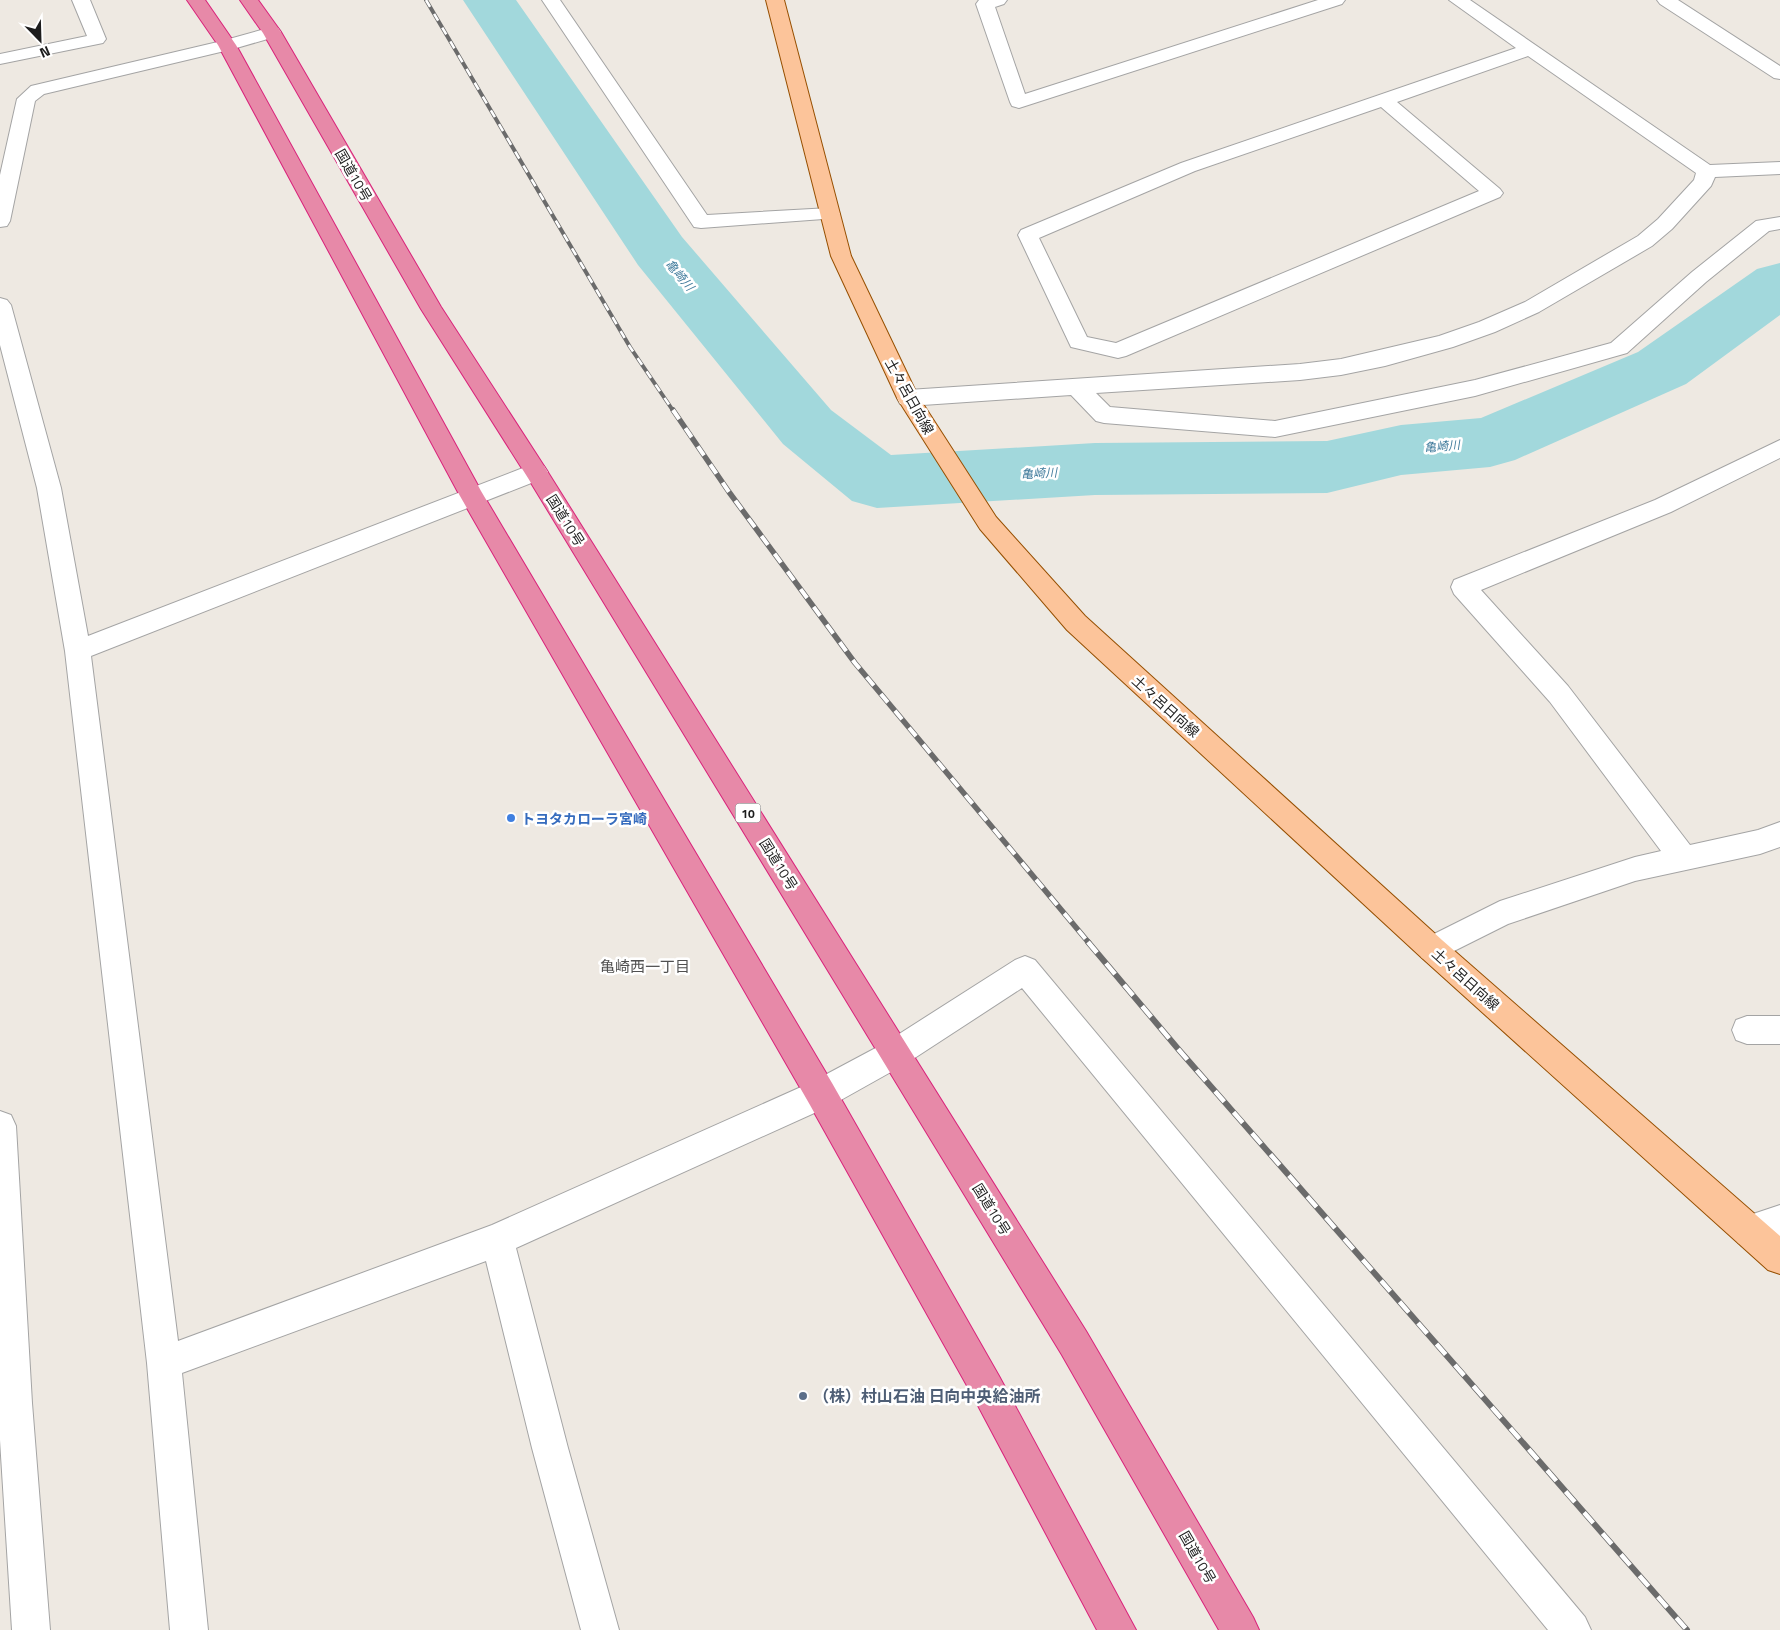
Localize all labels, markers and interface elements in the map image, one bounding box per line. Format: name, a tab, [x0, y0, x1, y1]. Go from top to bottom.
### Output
north arrow	[15, 15, 65, 65]
text: N	[37, 41, 54, 64]
street label: 国道10号	[330, 145, 378, 205]
water label: 亀崎川	[661, 255, 700, 296]
street label: 土々呂日向線	[880, 354, 940, 438]
water label: 亀崎川	[1423, 435, 1463, 457]
water label: 亀崎川	[1021, 462, 1059, 483]
street label: 国道10号	[542, 490, 590, 550]
street label: 土々呂日向線	[1128, 670, 1204, 742]
road number: 10	[736, 804, 760, 822]
place label: トヨタカローラ宮崎	[521, 808, 647, 829]
marker: トヨタカローラ宮崎	[505, 812, 517, 824]
street label: 国道10号	[755, 834, 803, 894]
street label: 土々呂日向線	[1428, 943, 1504, 1015]
district label: 亀崎西一丁目	[600, 955, 690, 978]
street label: 国道10号	[968, 1179, 1016, 1239]
place label: （株）村山石油 日向中央給油所	[813, 1384, 1041, 1408]
marker: （株）村山石油 日向中央給油所	[797, 1390, 809, 1402]
street label: 国道10号	[1174, 1527, 1222, 1587]

